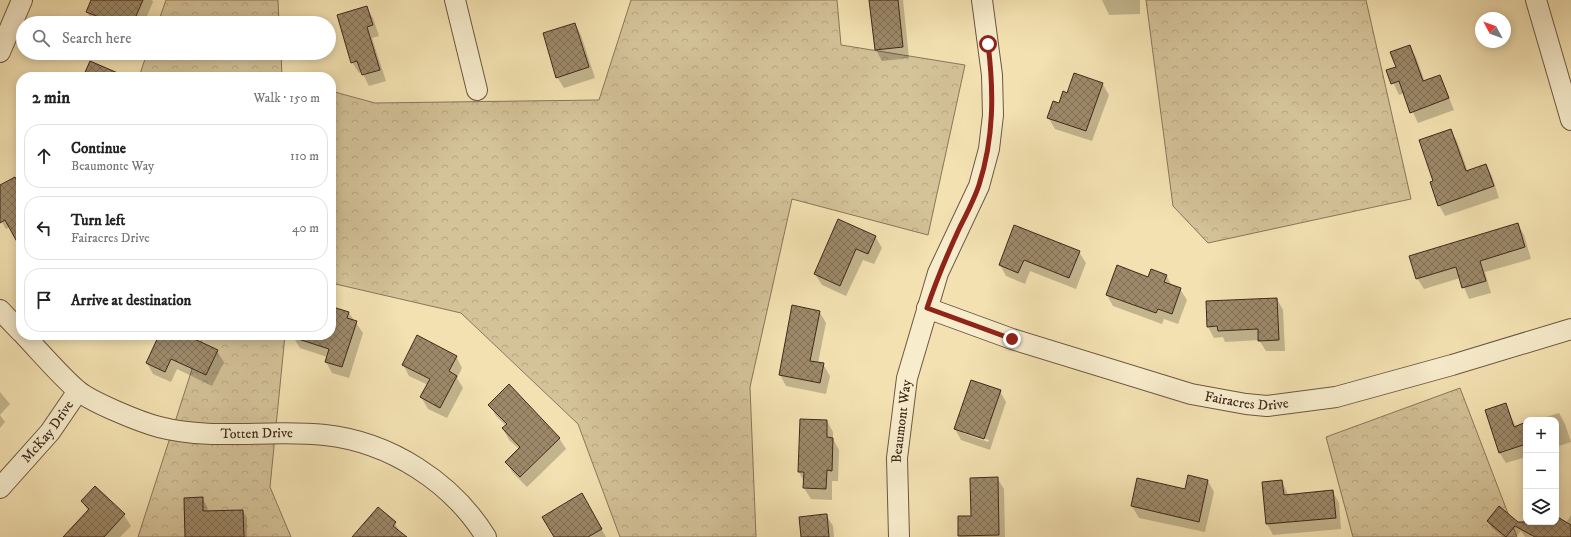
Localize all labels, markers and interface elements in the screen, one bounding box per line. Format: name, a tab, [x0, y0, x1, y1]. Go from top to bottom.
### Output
north arrow	[1475, 12, 1511, 48]
search box	[16, 16, 336, 60]
icon: search	[30, 27, 52, 49]
text: Search here	[62, 29, 131, 48]
route start	[979, 35, 997, 53]
text: 2 min	[32, 87, 70, 109]
text: Walk · 150 m	[254, 90, 320, 106]
text: Continue	[71, 139, 126, 158]
icon: ahead	[33, 145, 55, 167]
text: 110 m	[290, 148, 319, 164]
text: Beaumonte Way	[71, 158, 154, 174]
text: Turn left	[71, 211, 125, 230]
icon: left	[33, 217, 55, 239]
text: 40 m	[292, 220, 319, 236]
text: Fairacres Drive	[71, 230, 150, 246]
icon: arrive	[33, 289, 55, 311]
text: Arrive at destination	[71, 291, 191, 310]
route end	[1003, 330, 1021, 348]
street label: Beaumont Way	[888, 378, 916, 463]
street label: Fairacres Drive	[1203, 388, 1290, 415]
street label: McKay Drive	[18, 397, 78, 467]
map controls	[1523, 417, 1559, 525]
button: +	[1523, 417, 1559, 453]
street label: Totten Drive	[221, 424, 293, 443]
button: −	[1523, 453, 1559, 489]
button: layers	[1523, 489, 1559, 525]

